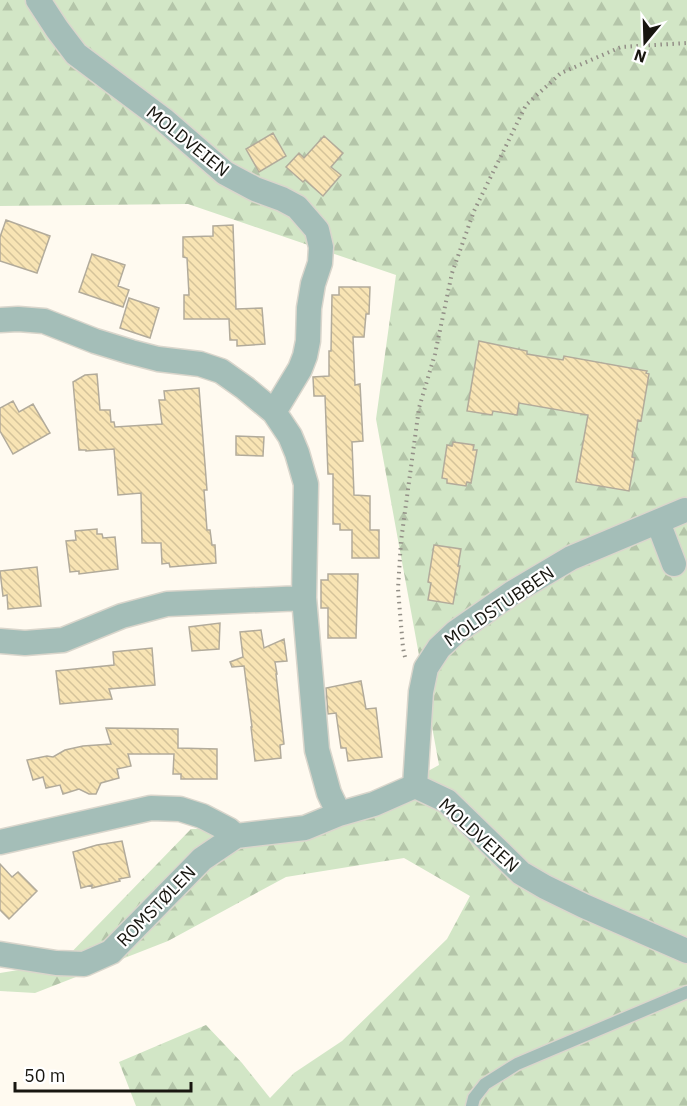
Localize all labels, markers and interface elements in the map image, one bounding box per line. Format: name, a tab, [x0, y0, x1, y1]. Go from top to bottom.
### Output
north arrow	[615, 12, 675, 72]
text: N	[631, 45, 649, 68]
street label: MOLDVEIEN	[142, 101, 234, 181]
street label: MOLDSTUBBEN	[440, 561, 558, 651]
street label: MOLDVEIEN	[434, 793, 524, 877]
street label: ROMSTØLEN	[112, 861, 200, 951]
scale bar	[15, 1055, 190, 1093]
text: 50 m	[24, 1064, 66, 1087]

